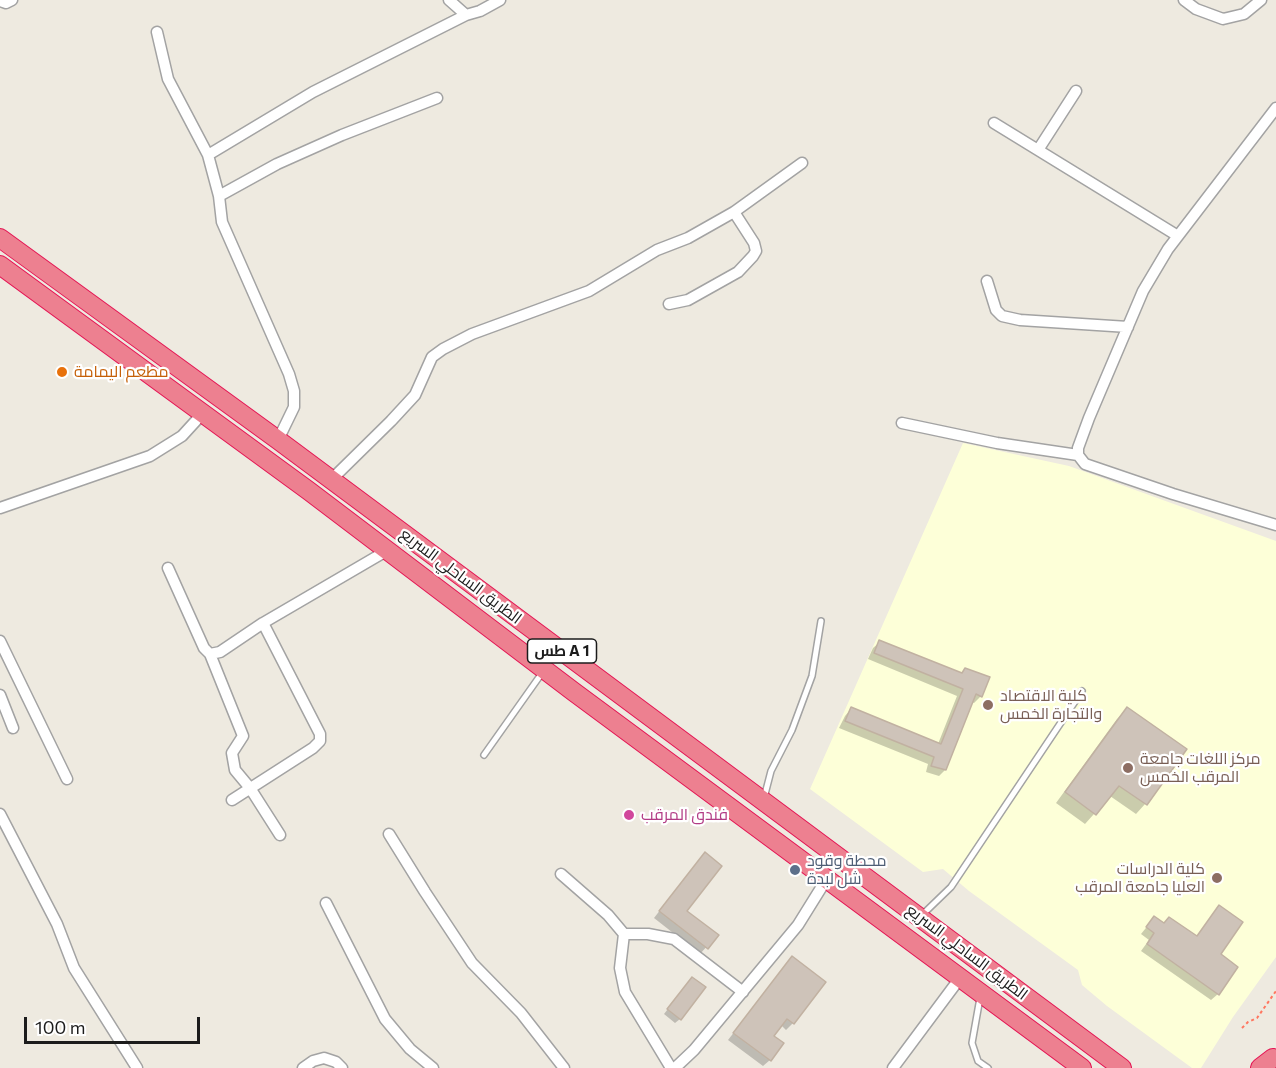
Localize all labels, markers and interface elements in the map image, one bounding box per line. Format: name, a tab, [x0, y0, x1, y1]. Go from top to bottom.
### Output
place label: مطعم اليمامة	[74, 362, 168, 382]
marker: مطعم اليمامة	[55, 365, 69, 379]
street label: الطريق الساحلي السريع	[397, 524, 525, 628]
road number: طس A 1	[528, 639, 596, 663]
place label: كلية الاقتصاد والتجارة الخمس	[1000, 686, 1102, 724]
marker: كلية الاقتصاد والتجارة الخمس	[981, 698, 995, 712]
place label: مركز اللغات جامعة المرقب الخمس	[1140, 749, 1260, 787]
marker: مركز اللغات جامعة المرقب الخمس	[1121, 761, 1135, 775]
place label: فندق المرقب	[641, 805, 728, 825]
marker: فندق المرقب	[622, 808, 636, 822]
place label: محطة وقود شل لبدة	[807, 851, 887, 889]
place label: كلية الدراسات العليا جامعة المرقب	[1075, 859, 1205, 897]
marker: محطة وقود شل لبدة	[788, 863, 802, 877]
marker: كلية الدراسات العليا جامعة المرقب	[1210, 871, 1224, 885]
street label: الطريق الساحلي السريع	[903, 900, 1031, 1004]
scale bar	[27, 1005, 202, 1043]
text: 100 m	[35, 1016, 85, 1038]

